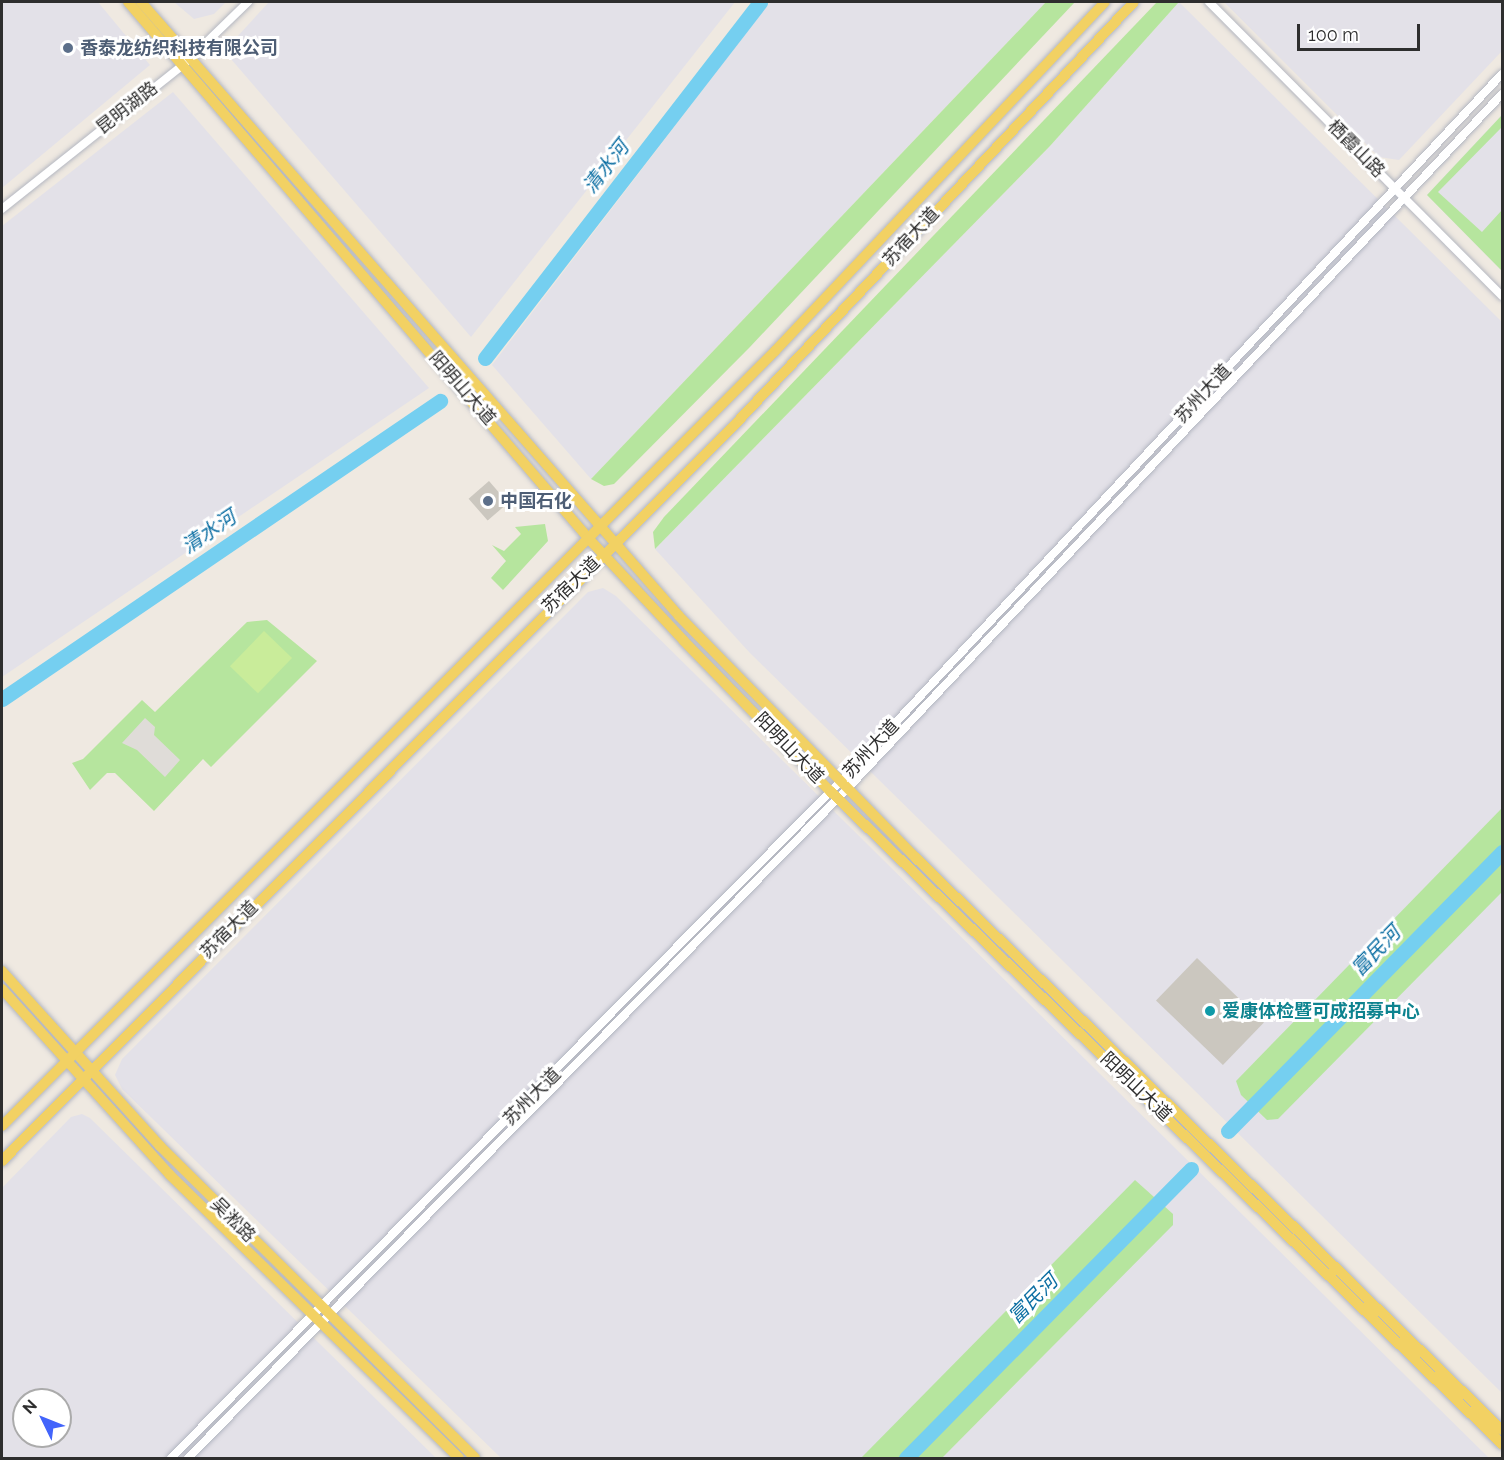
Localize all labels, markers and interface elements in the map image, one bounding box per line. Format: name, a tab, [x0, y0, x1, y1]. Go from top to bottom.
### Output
scale bar	[1300, 12, 1423, 50]
text: 100 m	[1308, 24, 1359, 45]
place label: 香泰龙纺织科技有限公司	[80, 37, 278, 59]
marker: 香泰龙纺织科技有限公司	[61, 41, 75, 55]
street label: 昆明湖路	[92, 77, 162, 139]
street label: 栖霞山路	[1323, 116, 1389, 182]
water label: 清水河	[578, 136, 634, 198]
street label: 苏宿大道	[879, 203, 943, 271]
street label: 阳明山大道	[424, 347, 500, 429]
street label: 苏州大道	[1171, 360, 1235, 428]
place label: 中国石化	[500, 490, 572, 512]
marker: 中国石化	[481, 494, 495, 508]
water label: 清水河	[177, 505, 241, 559]
street label: 苏宿大道	[538, 552, 604, 618]
street label: 阳明山大道	[750, 708, 828, 788]
street label: 苏州大道	[839, 715, 903, 783]
street label: 苏宿大道	[196, 897, 262, 963]
water label: 富民河	[1347, 921, 1405, 981]
place label: 爱康体检暨可成招募中心	[1222, 1000, 1420, 1022]
marker: 爱康体检暨可成招募中心	[1203, 1004, 1217, 1018]
street label: 阳明山大道	[1096, 1048, 1176, 1126]
street label: 苏州大道	[499, 1064, 565, 1130]
street label: 吴淞路	[206, 1193, 260, 1247]
water label: 富民河	[1003, 1269, 1063, 1329]
north arrow	[12, 1388, 72, 1448]
text: N	[19, 1396, 41, 1418]

